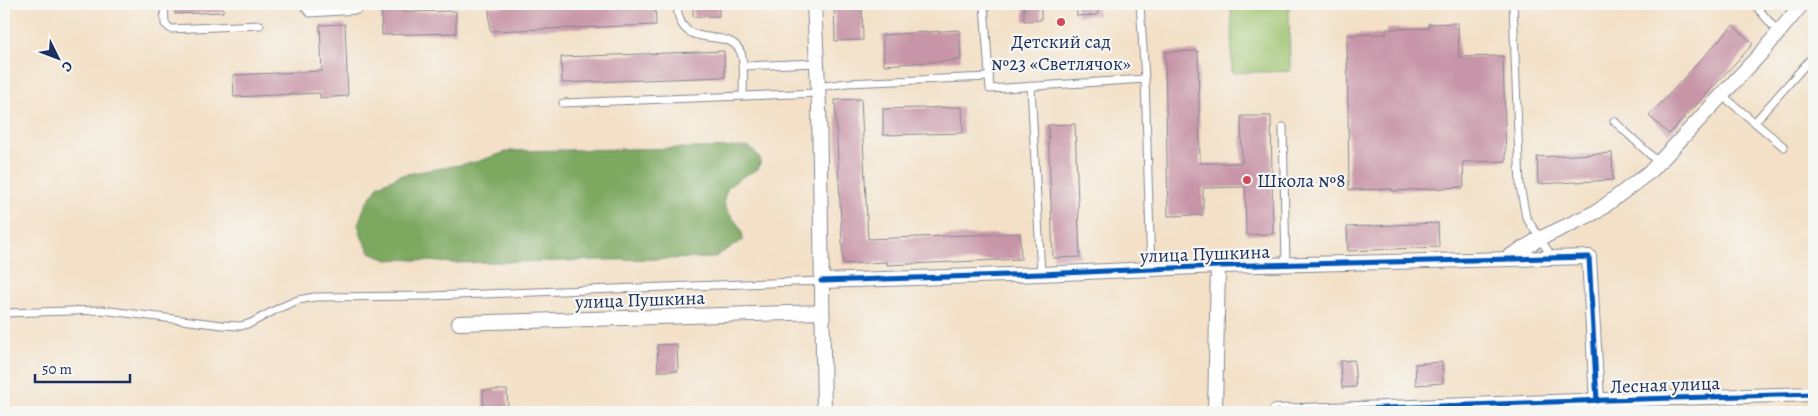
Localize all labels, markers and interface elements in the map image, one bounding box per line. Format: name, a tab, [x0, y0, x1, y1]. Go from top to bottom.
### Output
marker: Детский сад №23 «Светлячок»	[1055, 16, 1067, 28]
place label: Детский сад №23 «Светлячок»	[991, 29, 1131, 77]
north arrow	[32, 32, 82, 82]
text: С	[57, 57, 77, 76]
place label: Школа №8	[1257, 168, 1345, 194]
marker: Школа №8	[1241, 174, 1253, 186]
street label: улица Пушкина	[1139, 239, 1271, 269]
street label: улица Пушкина	[574, 285, 706, 315]
scale bar	[35, 351, 130, 383]
text: 50 m	[42, 359, 72, 379]
street label: Лесная улица	[1610, 370, 1721, 400]

